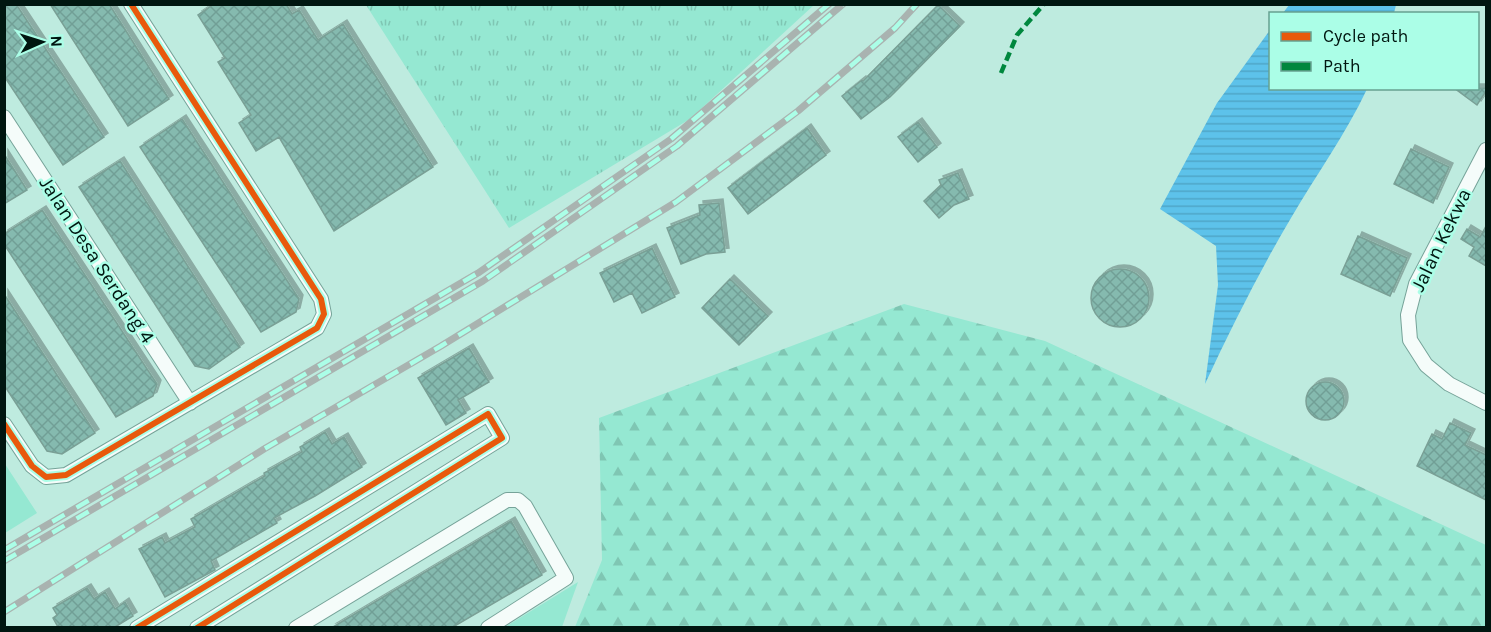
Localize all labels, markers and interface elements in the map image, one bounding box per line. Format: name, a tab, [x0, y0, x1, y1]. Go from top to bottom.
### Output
north arrow	[12, 12, 72, 72]
legend	[1269, 12, 1479, 90]
text: Cycle path	[1323, 25, 1408, 47]
text: N	[47, 35, 66, 47]
text: Path	[1323, 55, 1361, 77]
street label: Jalan Desa Serdang 4	[35, 172, 159, 348]
street label: Jalan Kekwa	[1406, 185, 1476, 295]

